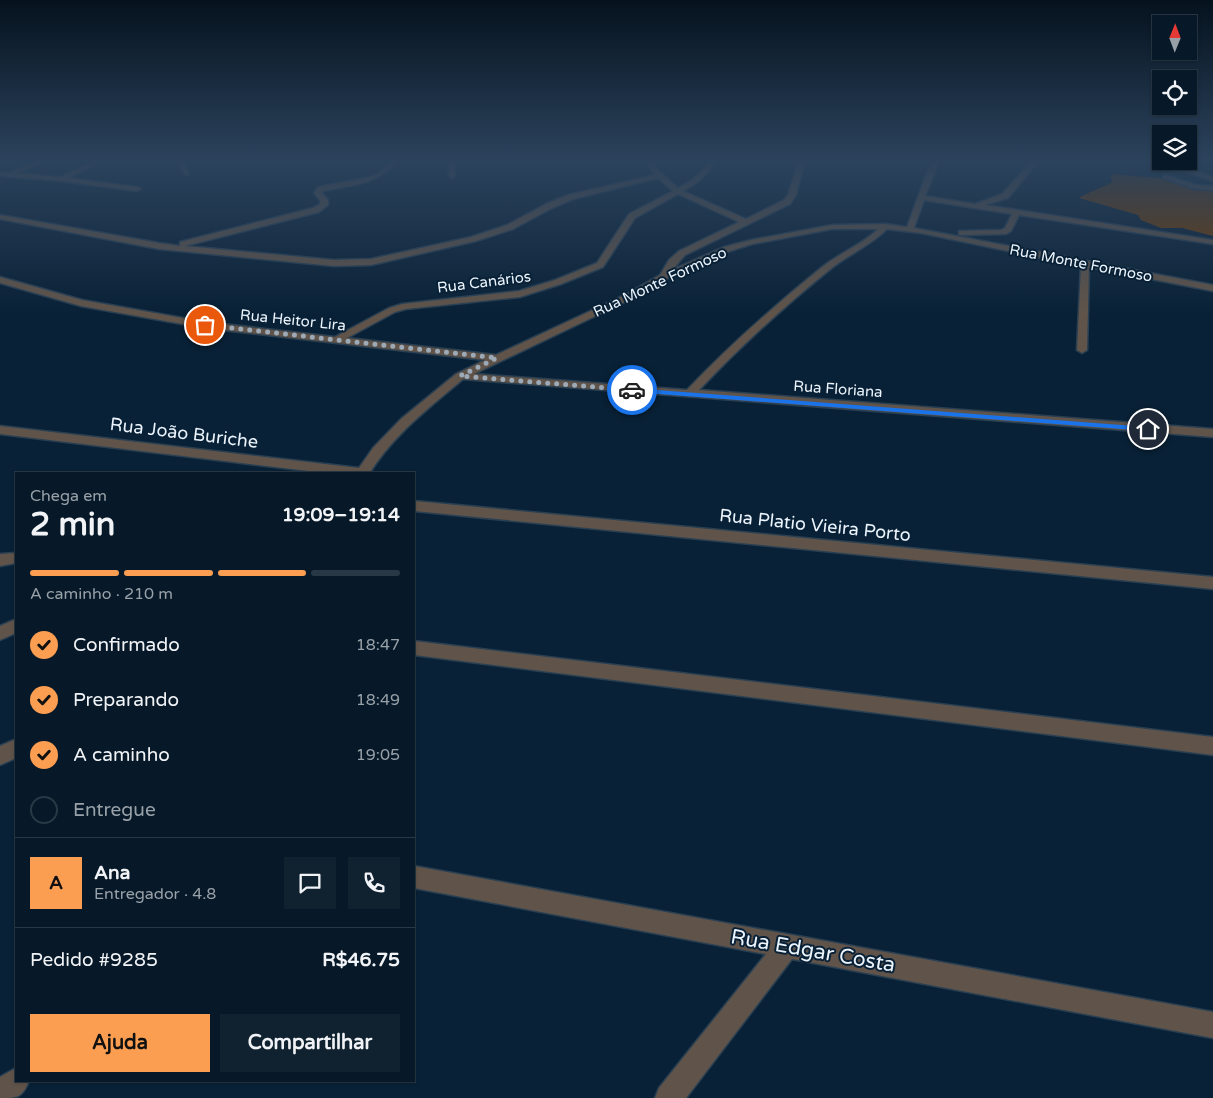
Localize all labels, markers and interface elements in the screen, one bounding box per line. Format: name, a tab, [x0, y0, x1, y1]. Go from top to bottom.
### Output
north arrow	[1152, 15, 1198, 60]
map controls	[1152, 15, 1197, 170]
button: locate	[1152, 70, 1197, 115]
button: layers	[1152, 125, 1197, 170]
street label: Rua Monte Formoso	[1008, 240, 1154, 286]
street label: Rua Monte Formoso	[590, 243, 730, 321]
street label: Rua Canários	[436, 267, 532, 297]
pin	[184, 304, 226, 346]
street label: Rua Heitor Lira	[239, 305, 347, 335]
icon: bag	[191, 311, 219, 339]
courier	[607, 365, 657, 415]
icon: car	[618, 376, 646, 404]
street label: Rua Floriana	[793, 377, 883, 401]
pin	[1127, 408, 1169, 450]
street label: Rua João Buriche	[109, 413, 259, 453]
icon: home	[1134, 415, 1162, 443]
text: Chega em	[30, 486, 107, 506]
text: 19:09–19:14	[282, 504, 400, 526]
street label: Rua Platio Vieira Porto	[718, 504, 912, 546]
text: 2 min	[30, 506, 115, 544]
text: A caminho · 210 m	[30, 584, 173, 604]
icon: check	[30, 631, 58, 659]
text: Confirmado	[73, 634, 180, 656]
text: 18:47	[356, 635, 400, 655]
icon: check	[30, 686, 58, 714]
text: Preparando	[73, 689, 179, 711]
text: 18:49	[356, 690, 400, 710]
icon: check	[30, 741, 58, 769]
text: A caminho	[73, 744, 170, 766]
text: 19:05	[356, 745, 400, 765]
text: Entregue	[73, 799, 156, 821]
button: chat	[284, 857, 336, 909]
button: phone	[348, 857, 400, 909]
text: Ana	[94, 862, 130, 884]
text: A	[49, 872, 63, 894]
text: Entregador · 4.8	[94, 884, 216, 904]
street label: Rua Edgar Costa	[729, 924, 897, 978]
text: Pedido #9285	[30, 949, 158, 971]
text: R$46.75	[322, 949, 400, 971]
button: Ajuda	[30, 1014, 210, 1072]
button: Compartilhar	[220, 1014, 400, 1072]

